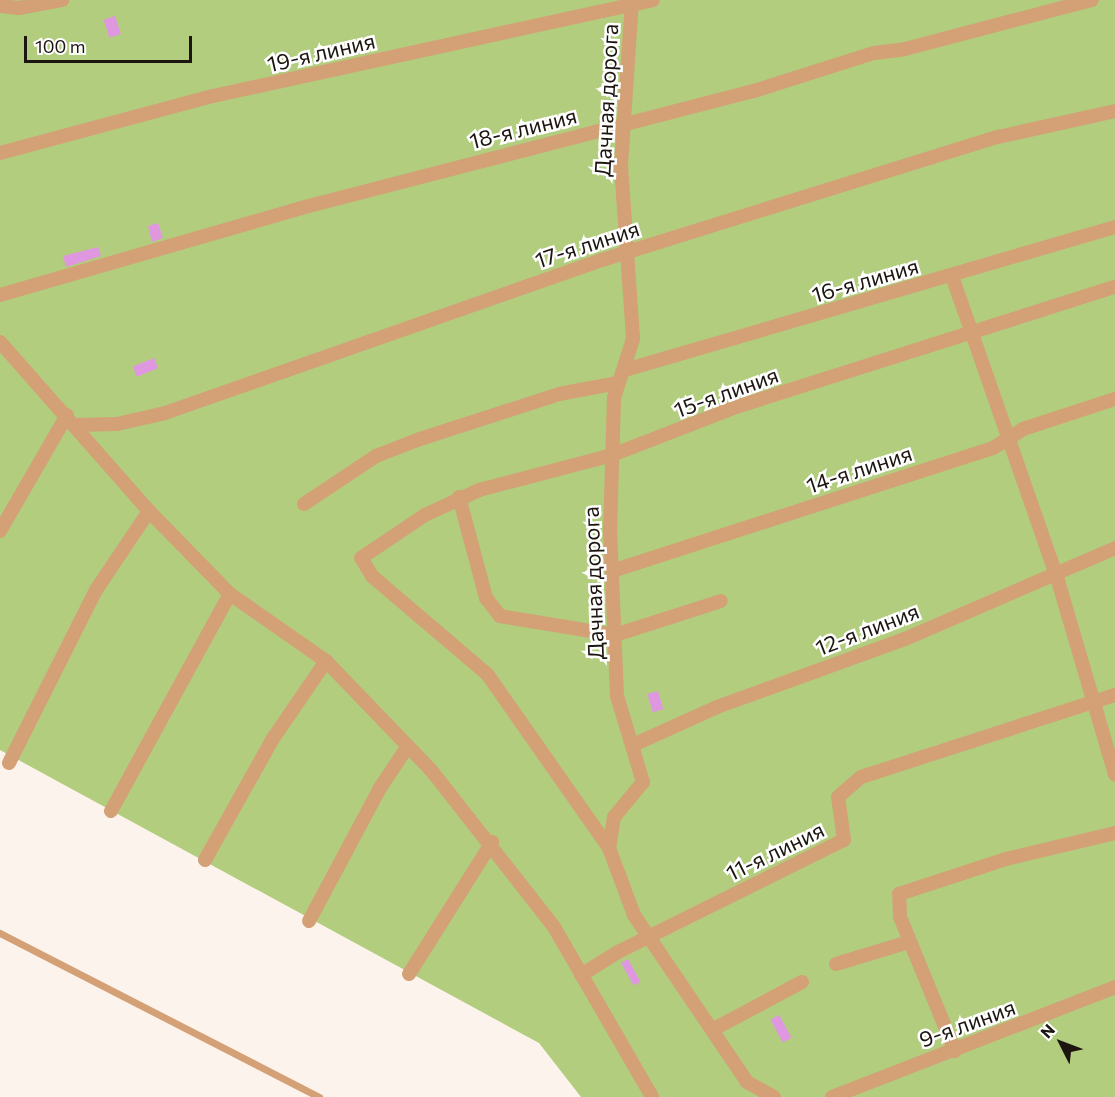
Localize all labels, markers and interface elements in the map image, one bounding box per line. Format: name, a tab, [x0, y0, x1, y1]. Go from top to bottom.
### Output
street label: Дачная дорога	[589, 23, 623, 177]
scale bar	[27, 24, 195, 62]
street label: 19-я линия	[265, 27, 377, 77]
text: 100 m	[35, 35, 85, 57]
street label: 18-я линия	[467, 102, 579, 154]
street label: 17-я линия	[532, 215, 642, 273]
street label: 16-я линия	[809, 252, 921, 308]
street label: 15-я линия	[670, 361, 782, 423]
street label: 14-я линия	[803, 439, 915, 499]
street label: Дачная дорога	[577, 506, 609, 660]
street label: 12-я линия	[812, 597, 922, 661]
street label: 11-я линия	[722, 816, 828, 886]
street label: 9-я линия	[915, 993, 1019, 1053]
north arrow	[1031, 1013, 1091, 1073]
text: N	[1036, 1020, 1058, 1041]

